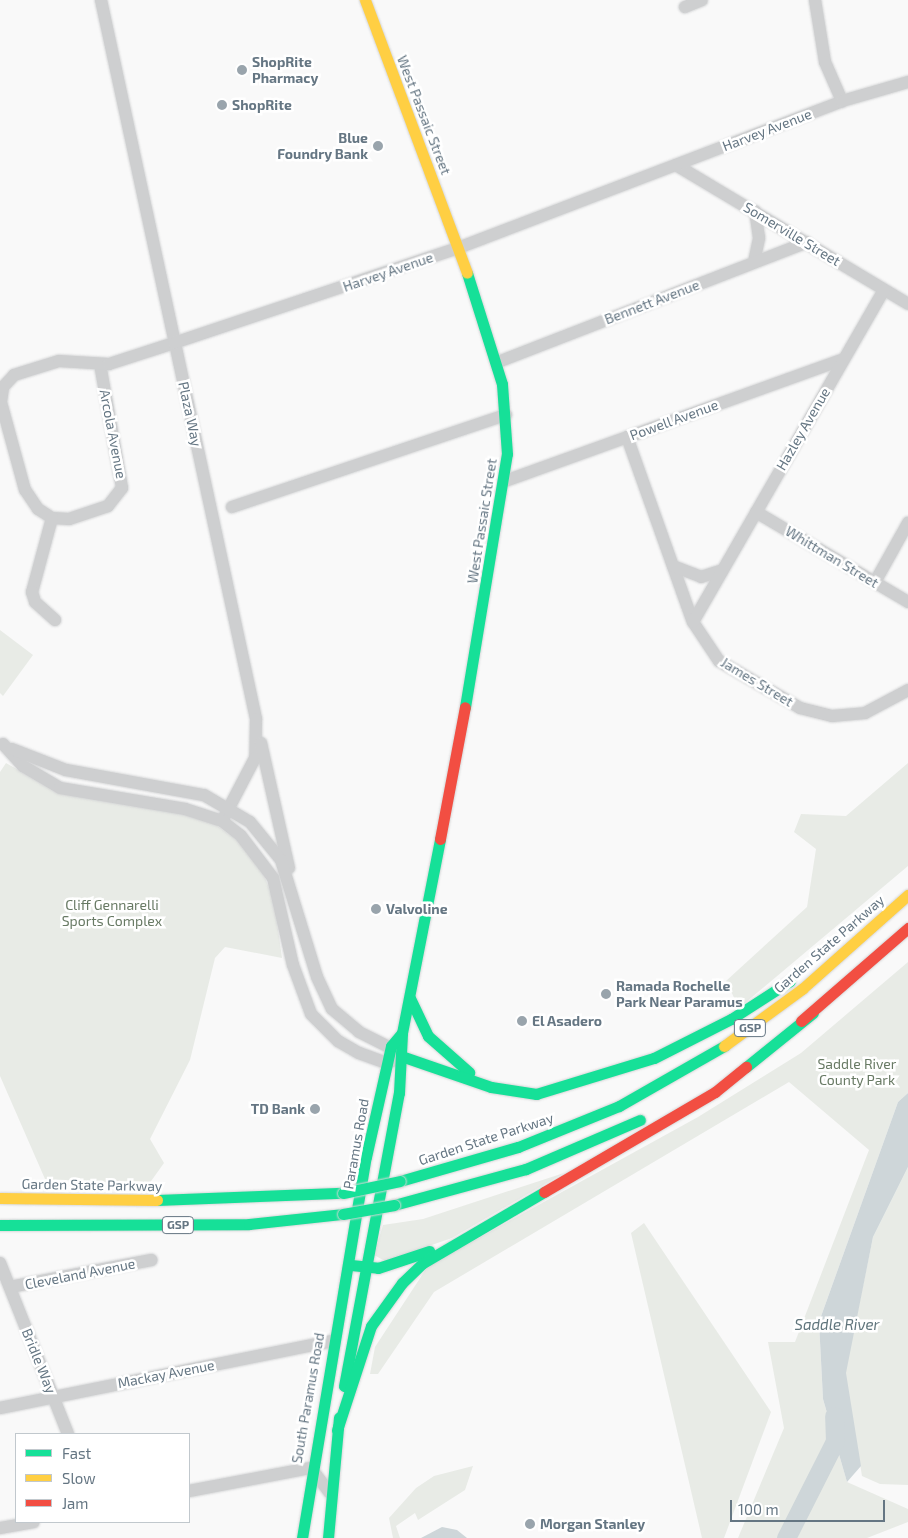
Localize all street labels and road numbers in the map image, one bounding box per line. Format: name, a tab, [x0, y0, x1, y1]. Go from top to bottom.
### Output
street label: West Passaic Street	[394, 53, 454, 177]
street label: Harvey Avenue	[720, 105, 814, 155]
street label: Somerville Street	[741, 198, 843, 270]
street label: Harvey Avenue	[340, 249, 436, 295]
street label: Bennett Avenue	[602, 276, 702, 328]
street label: Plaza Way	[175, 380, 205, 448]
street label: Hazley Avenue	[772, 384, 834, 474]
street label: Arcola Avenue	[96, 388, 130, 480]
street label: Powell Avenue	[627, 396, 721, 444]
street label: West Passaic Street	[464, 457, 500, 585]
street label: Whittman Street	[782, 523, 882, 591]
street label: James Street	[718, 654, 796, 710]
street label: Garden State Parkway	[770, 891, 888, 997]
road number: GSP	[734, 1018, 766, 1038]
street label: Paramus Road	[340, 1097, 372, 1191]
street label: Garden State Parkway	[416, 1109, 556, 1169]
street label: Garden State Parkway	[22, 1175, 162, 1195]
road number: GSP	[162, 1216, 194, 1234]
street label: Cleveland Avenue	[23, 1255, 137, 1293]
street label: Bridle Way	[18, 1326, 60, 1396]
street label: South Paramus Road	[288, 1331, 328, 1465]
street label: Mackay Avenue	[116, 1356, 216, 1392]

